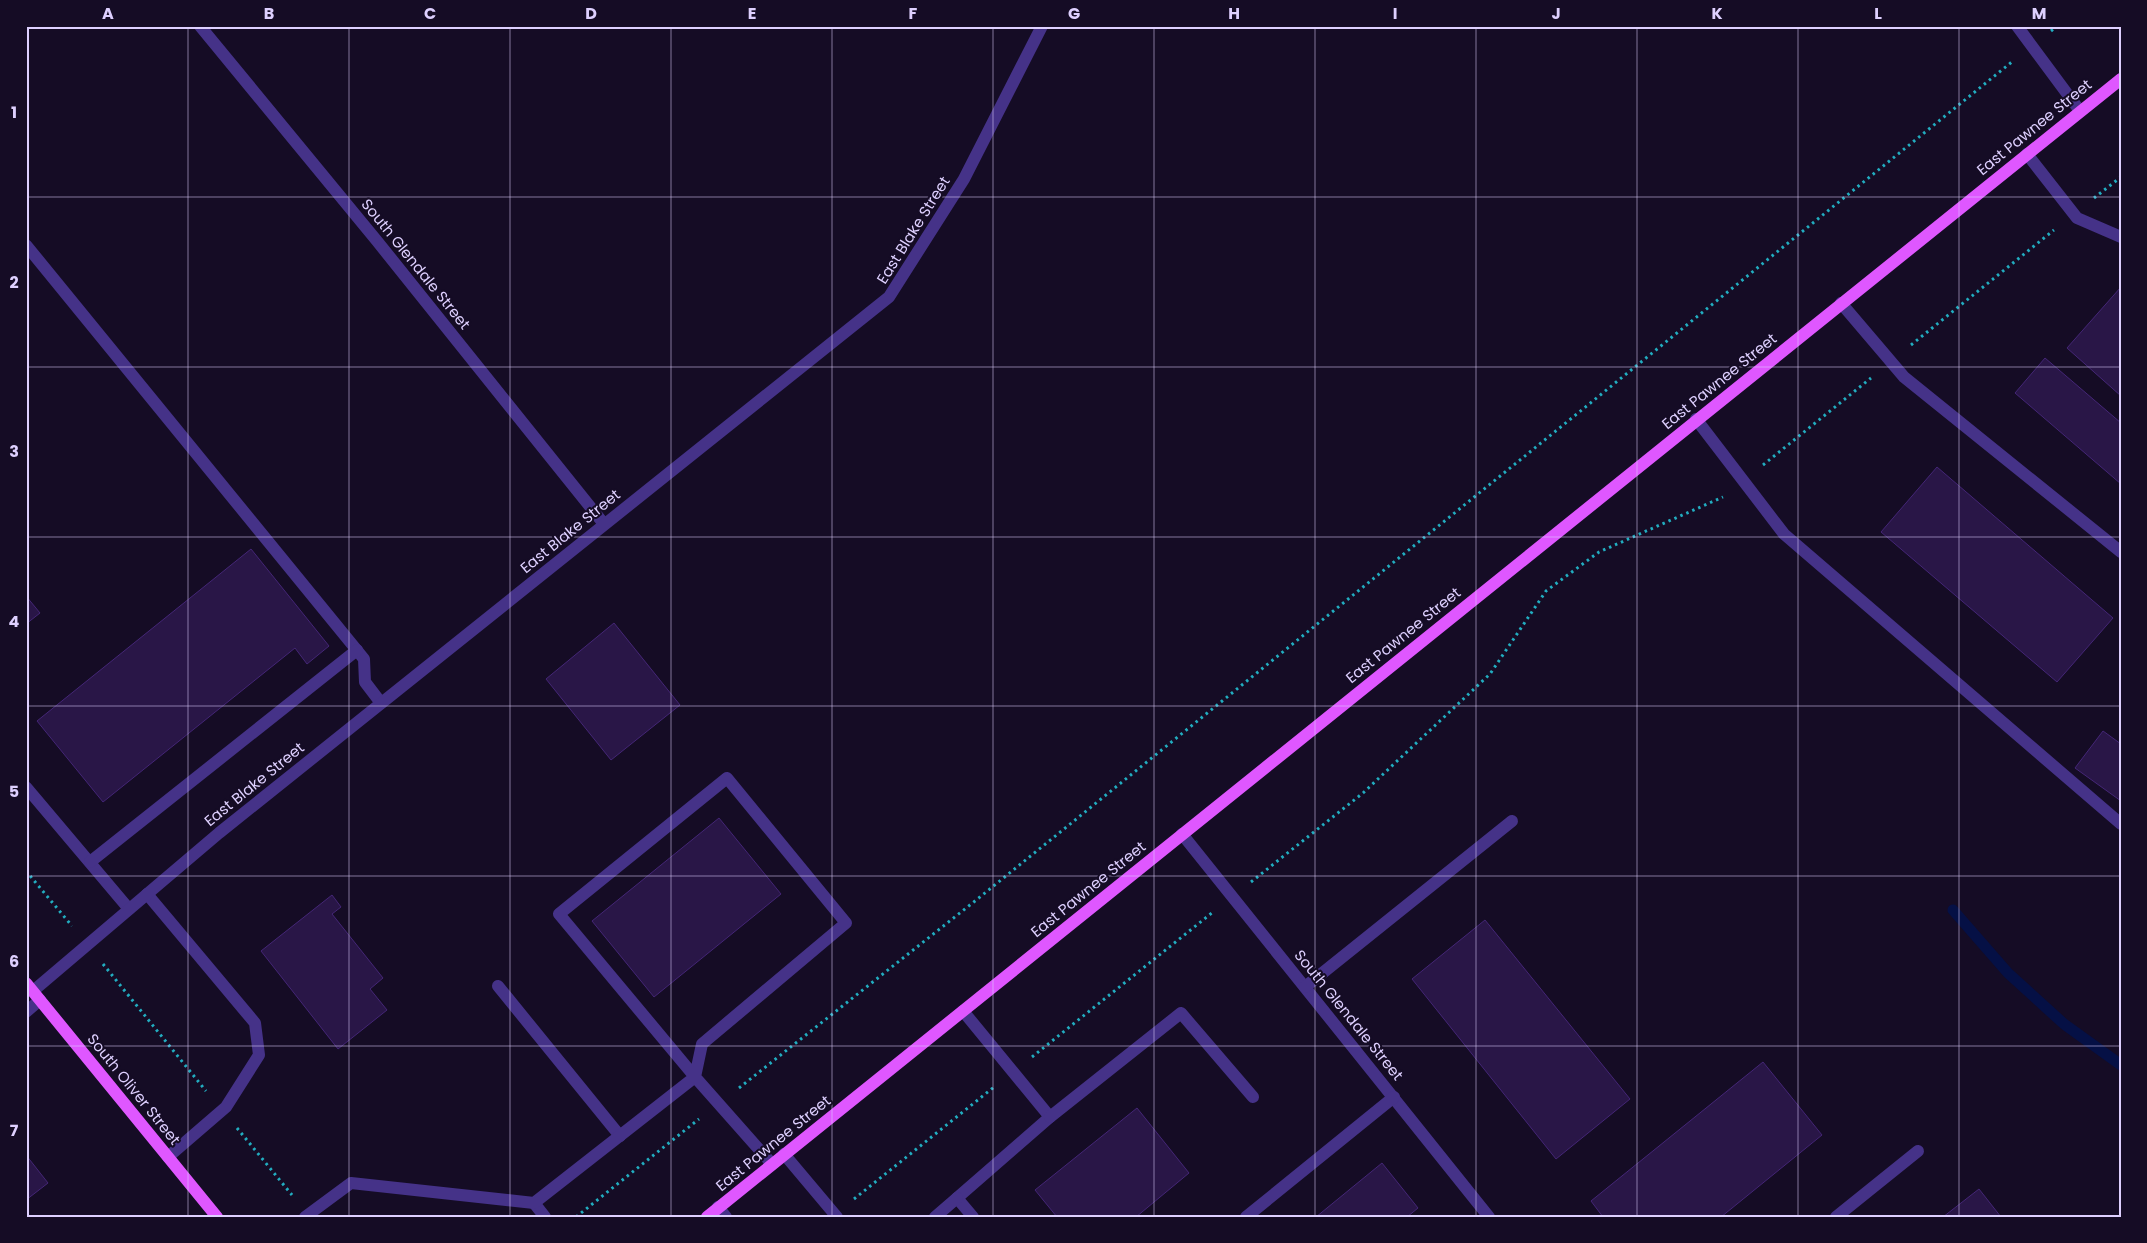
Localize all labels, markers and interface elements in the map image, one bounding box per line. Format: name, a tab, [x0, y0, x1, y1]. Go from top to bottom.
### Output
text: A	[102, 2, 114, 25]
text: B	[264, 2, 274, 25]
text: C	[424, 2, 436, 25]
text: D	[585, 2, 597, 25]
text: E	[748, 2, 756, 25]
text: F	[909, 2, 918, 25]
text: G	[1068, 2, 1080, 25]
text: H	[1228, 2, 1240, 25]
text: I	[1393, 2, 1397, 25]
text: J	[1551, 2, 1561, 25]
text: K	[1711, 2, 1723, 25]
text: L	[1874, 2, 1882, 25]
text: M	[2032, 2, 2046, 25]
street label: East Pawnee Street	[1972, 74, 2096, 180]
text: 1	[11, 101, 17, 124]
street label: East Blake Street	[871, 172, 955, 288]
street label: South Glendale Street	[357, 194, 475, 334]
text: 2	[9, 271, 19, 294]
street label: East Pawnee Street	[1657, 328, 1781, 434]
text: 3	[9, 440, 19, 463]
street label: East Blake Street	[516, 484, 624, 578]
street label: East Pawnee Street	[1341, 582, 1465, 688]
text: 4	[9, 610, 20, 633]
street label: East Blake Street	[200, 737, 308, 831]
text: 5	[9, 780, 19, 803]
street label: East Pawnee Street	[1026, 836, 1150, 942]
street label: South Glendale Street	[1290, 945, 1408, 1085]
text: 6	[9, 950, 19, 973]
street label: South Oliver Street	[83, 1029, 185, 1149]
street label: East Pawnee Street	[711, 1090, 835, 1196]
text: 7	[10, 1119, 19, 1142]

